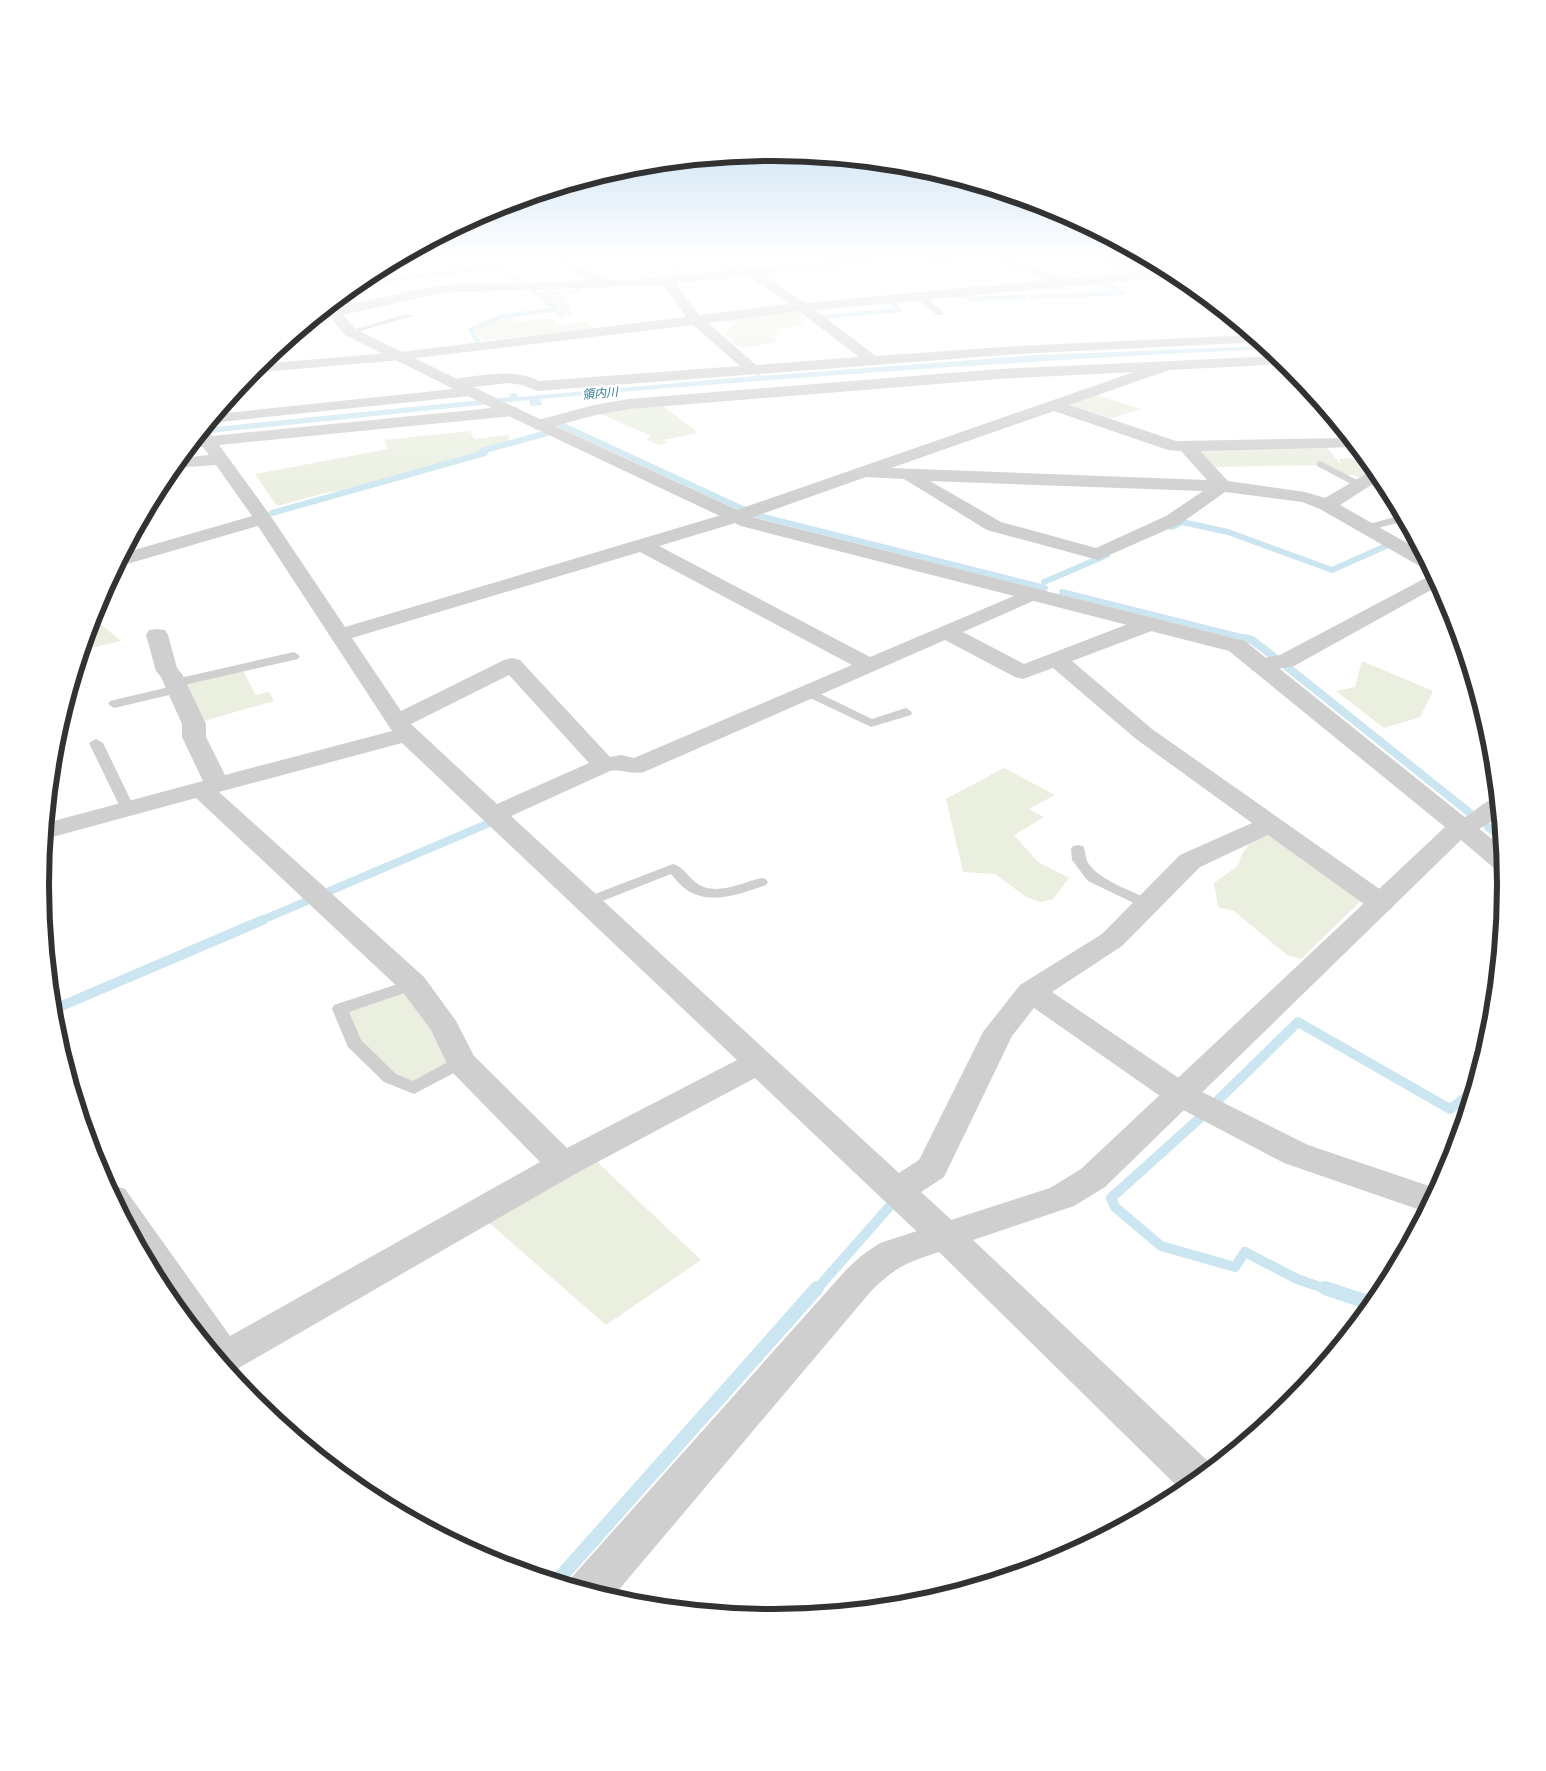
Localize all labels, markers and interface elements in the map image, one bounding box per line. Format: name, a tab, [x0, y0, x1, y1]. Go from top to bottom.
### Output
water label: 領内川	[581, 383, 621, 403]

